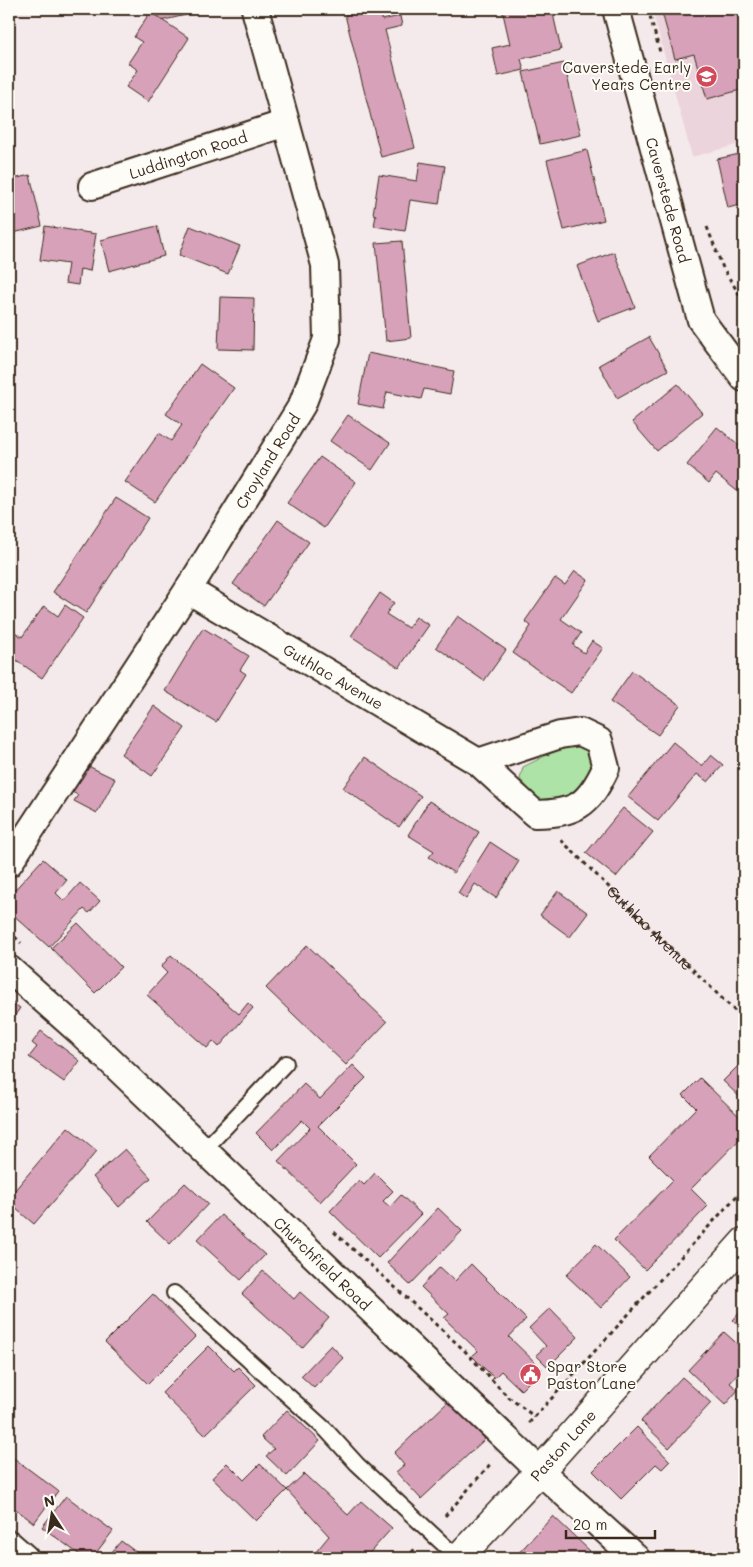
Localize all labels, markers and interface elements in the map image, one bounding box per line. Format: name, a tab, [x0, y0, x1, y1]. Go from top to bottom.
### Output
place label: Caverstede Early Years Centre	[562, 57, 691, 94]
school or university icon: Caverstede Early Years Centre	[695, 64, 719, 88]
street label: Luddington Road	[127, 126, 250, 183]
street label: Caverstede Road	[642, 135, 695, 265]
street label: Croyland Road	[231, 410, 304, 512]
street label: Guthlac Avenue	[280, 639, 387, 714]
street label: Guthlac Avenue	[603, 881, 697, 974]
street label: Churchfield Road	[269, 1212, 375, 1315]
place label: Spar Store Paston Lane	[547, 1356, 636, 1393]
public building icon: Spar Store Paston Lane	[519, 1363, 543, 1387]
street label: Paston Lane	[526, 1405, 600, 1485]
north arrow	[28, 1490, 78, 1540]
text: N	[42, 1490, 56, 1511]
scale bar	[566, 1507, 654, 1539]
text: 20 m	[573, 1514, 607, 1534]

